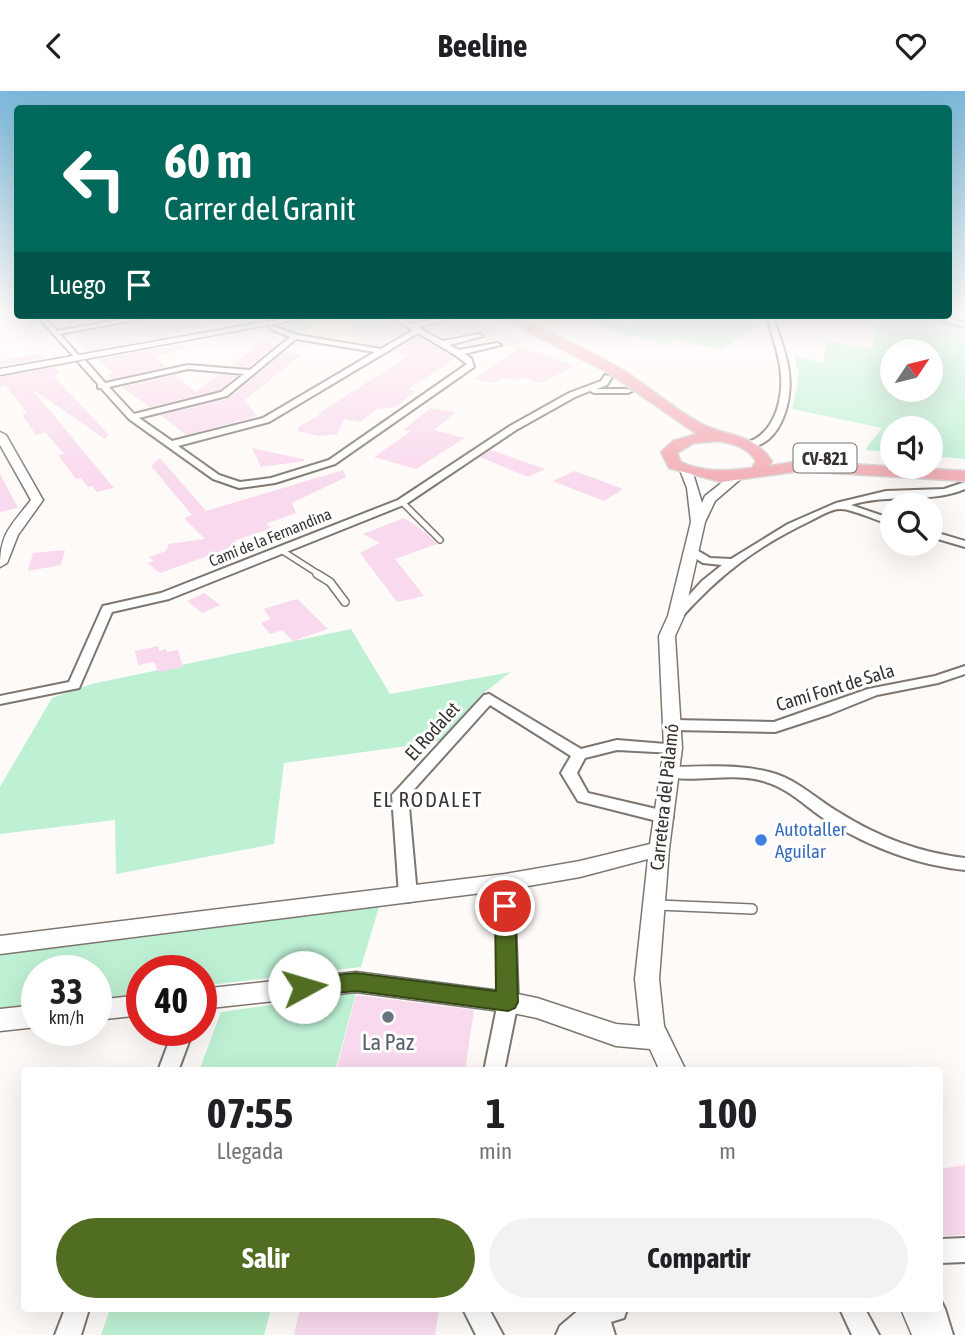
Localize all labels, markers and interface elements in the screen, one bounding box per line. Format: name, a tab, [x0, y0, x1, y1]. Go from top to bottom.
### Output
icon: back	[35, 27, 73, 65]
text: Beeline	[438, 27, 527, 64]
icon: heart	[892, 27, 930, 65]
text: 60 m	[164, 132, 252, 188]
icon: left	[49, 133, 140, 224]
text: Carrer del Granit	[164, 190, 356, 227]
icon: arrive	[120, 266, 158, 304]
text: Luego	[49, 270, 106, 300]
north arrow	[880, 339, 943, 403]
map controls	[880, 339, 943, 556]
button: sound	[880, 416, 943, 479]
road number: CV-821	[794, 443, 856, 473]
button: search	[880, 493, 943, 556]
street label: Camí de la Fernandina	[206, 504, 334, 570]
street label: Camí Font de Sala	[773, 659, 897, 715]
street label: El Rodalet	[400, 697, 464, 765]
street label: Carretera del Palamó	[645, 723, 683, 871]
district label: EL RODALET	[373, 787, 483, 811]
place label: Autotaller Aguilar	[775, 818, 847, 862]
marker: Autotaller Aguilar	[753, 832, 769, 848]
pin	[475, 876, 535, 936]
icon: arrive	[486, 887, 524, 925]
position arrow	[267, 950, 341, 1024]
speed limit sign: 40	[126, 955, 217, 1046]
text: 33	[50, 971, 83, 1011]
text: km/h	[49, 1007, 84, 1028]
marker: La Paz	[380, 1009, 396, 1025]
place label: La Paz	[362, 1029, 414, 1055]
text: 07:55	[207, 1089, 293, 1137]
text: 1	[486, 1089, 505, 1137]
text: 100	[698, 1089, 757, 1137]
text: Llegada	[217, 1138, 284, 1164]
text: min	[479, 1138, 512, 1164]
text: m	[719, 1138, 736, 1164]
button: Salir	[56, 1218, 475, 1298]
button: Compartir	[489, 1218, 908, 1298]

